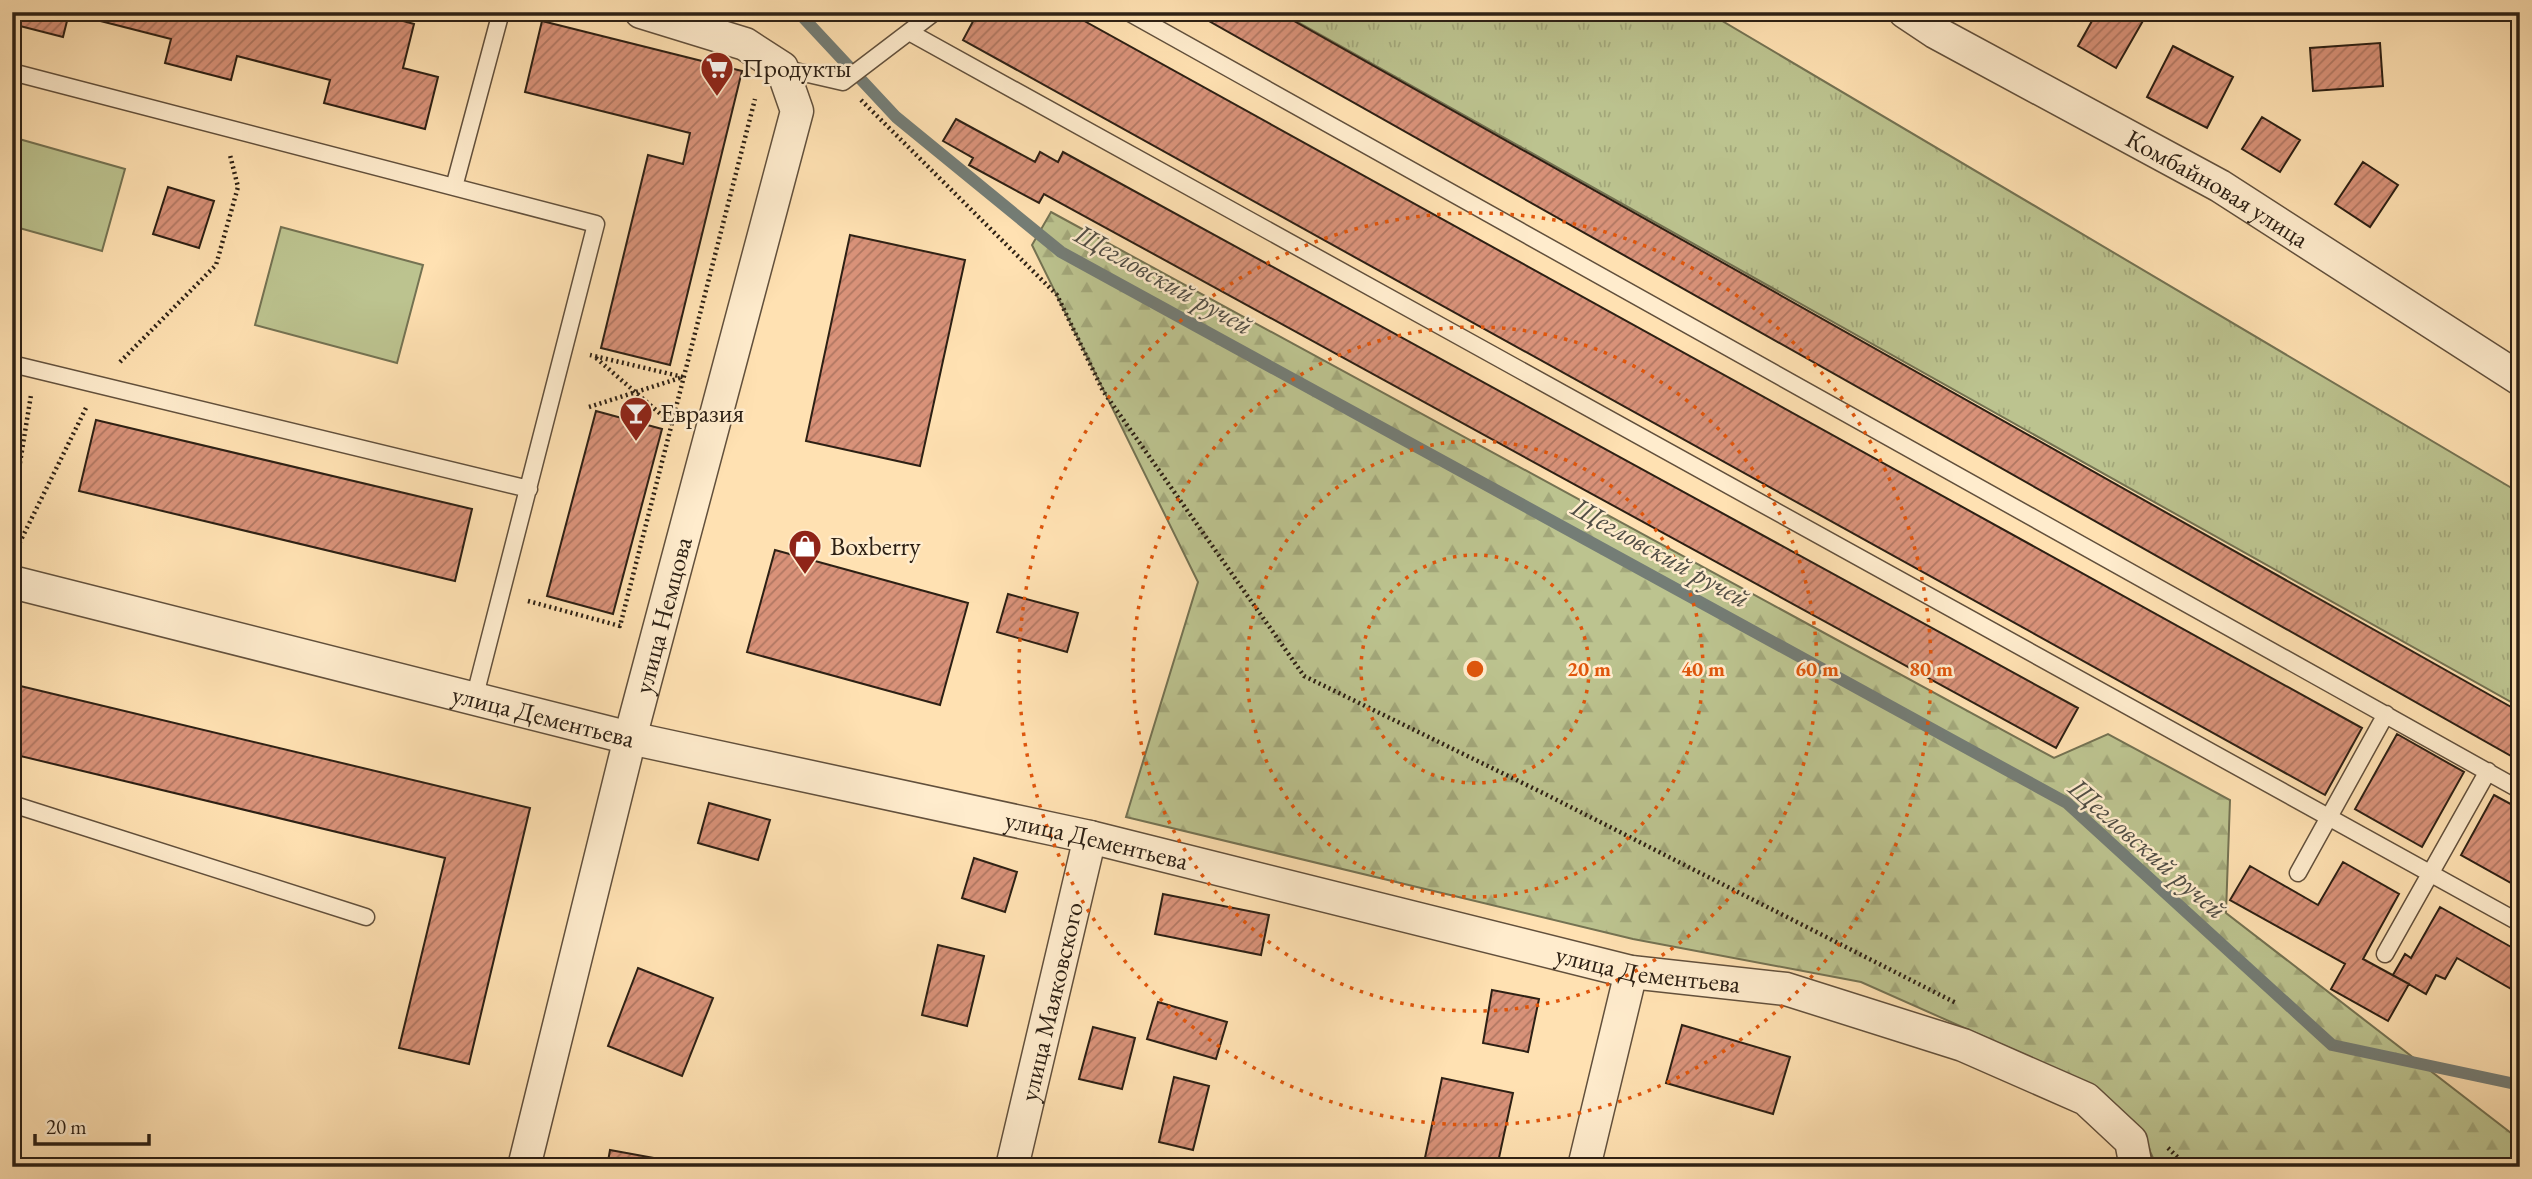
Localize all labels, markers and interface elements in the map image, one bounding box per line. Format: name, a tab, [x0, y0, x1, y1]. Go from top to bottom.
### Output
supermarket icon: Продукты	[698, 49, 736, 98]
place label: Продукты	[742, 51, 852, 85]
street label: Комбайновая улица	[2120, 121, 2316, 256]
water label: Щегловский ручей	[1068, 215, 1260, 343]
bar icon: Евразия	[617, 394, 655, 443]
place label: Евразия	[660, 396, 744, 430]
water label: Щегловский ручей	[1565, 488, 1757, 616]
shop icon: Boxberry	[786, 527, 824, 576]
place label: Boxberry	[830, 529, 921, 563]
street label: улица Немцова	[626, 532, 700, 697]
text: 20 m	[1567, 655, 1611, 682]
text: 40 m	[1681, 655, 1725, 682]
text: 60 m	[1795, 655, 1839, 682]
text: 80 m	[1909, 655, 1953, 682]
centre of rings	[1463, 657, 1487, 681]
street label: улица Дементьева	[448, 677, 639, 756]
water label: Щегловский ручей	[2061, 769, 2235, 927]
street label: улица Дементьева	[1002, 802, 1192, 878]
street label: улица Маяковского	[1011, 898, 1091, 1105]
street label: улица Дементьева	[1552, 937, 1743, 1001]
scale bar	[35, 1102, 149, 1146]
text: 20 m	[46, 1113, 87, 1140]

